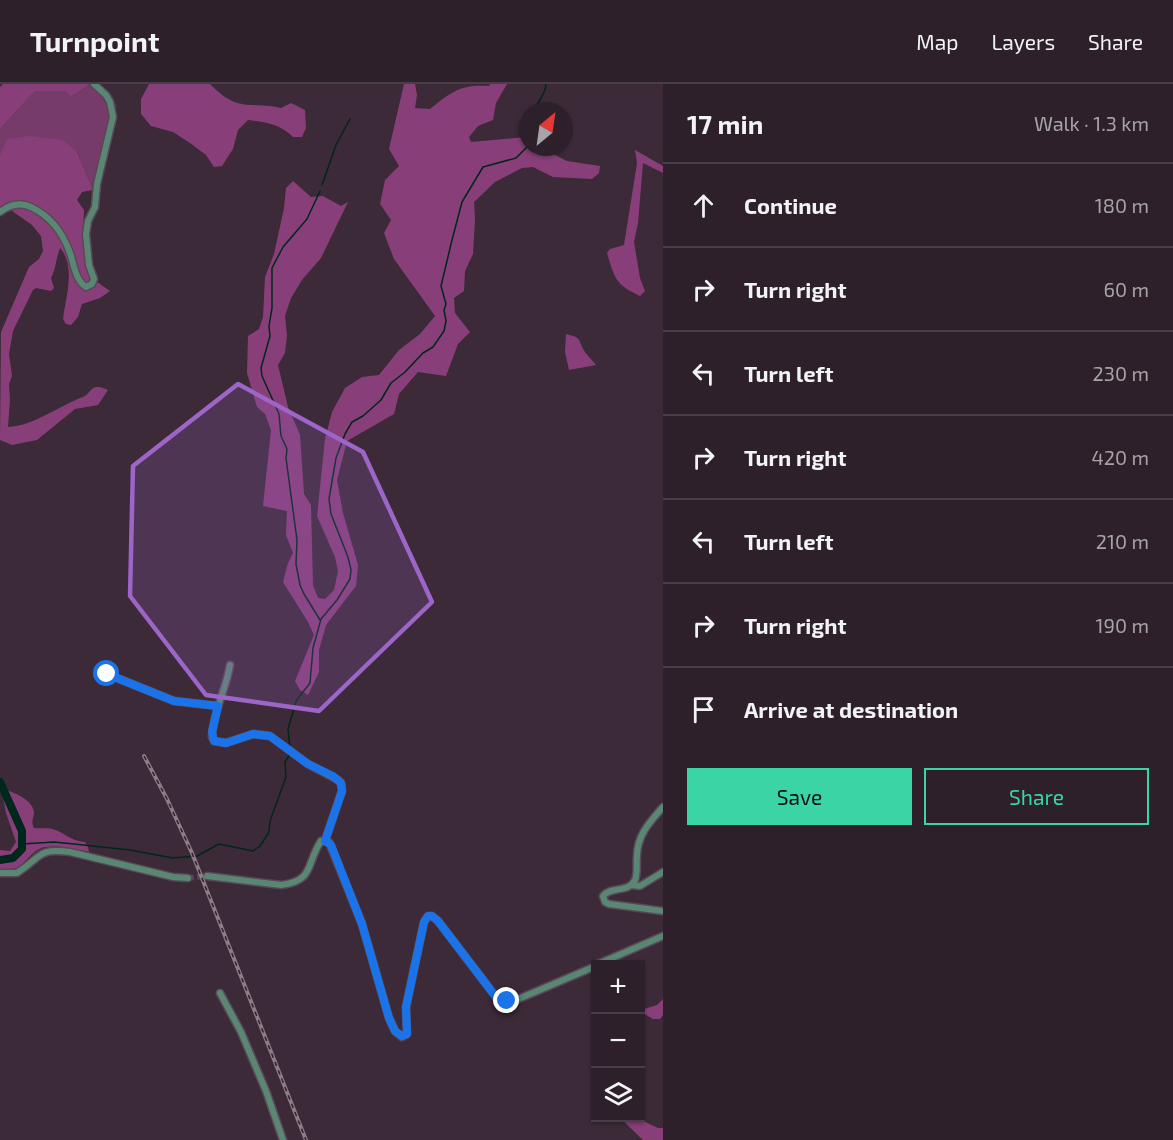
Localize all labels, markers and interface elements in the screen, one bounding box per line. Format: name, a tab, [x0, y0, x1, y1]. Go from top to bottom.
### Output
text: Turnpoint	[30, 24, 159, 58]
text: Map	[916, 29, 958, 54]
text: Layers	[991, 29, 1055, 54]
text: Share	[1088, 29, 1143, 54]
north arrow	[519, 102, 573, 156]
text: 17 min	[687, 108, 763, 139]
text: Walk · 1.3 km	[1034, 111, 1149, 135]
icon: ahead	[687, 189, 720, 222]
text: Continue	[744, 192, 837, 218]
text: 180 m	[1095, 193, 1149, 217]
icon: right	[687, 273, 720, 306]
text: Turn right	[744, 276, 846, 302]
text: 60 m	[1104, 277, 1149, 301]
icon: left	[687, 357, 720, 390]
text: Turn left	[744, 360, 833, 386]
text: 230 m	[1093, 361, 1149, 385]
icon: right	[687, 441, 720, 474]
text: Turn right	[744, 444, 846, 470]
text: 420 m	[1091, 445, 1149, 469]
icon: left	[687, 525, 720, 558]
text: Turn left	[744, 528, 833, 554]
text: 210 m	[1096, 529, 1149, 553]
icon: right	[687, 609, 720, 642]
text: Turn right	[744, 612, 846, 638]
text: 190 m	[1096, 613, 1149, 637]
route start	[93, 660, 119, 686]
icon: arrive	[687, 693, 720, 726]
text: Arrive at destination	[744, 696, 958, 722]
button: Save	[687, 768, 912, 825]
button: Share	[924, 768, 1149, 825]
map controls	[591, 960, 645, 1122]
button: +	[591, 960, 645, 1014]
route end	[493, 987, 519, 1013]
button: −	[591, 1014, 645, 1068]
button: layers	[591, 1068, 645, 1122]

